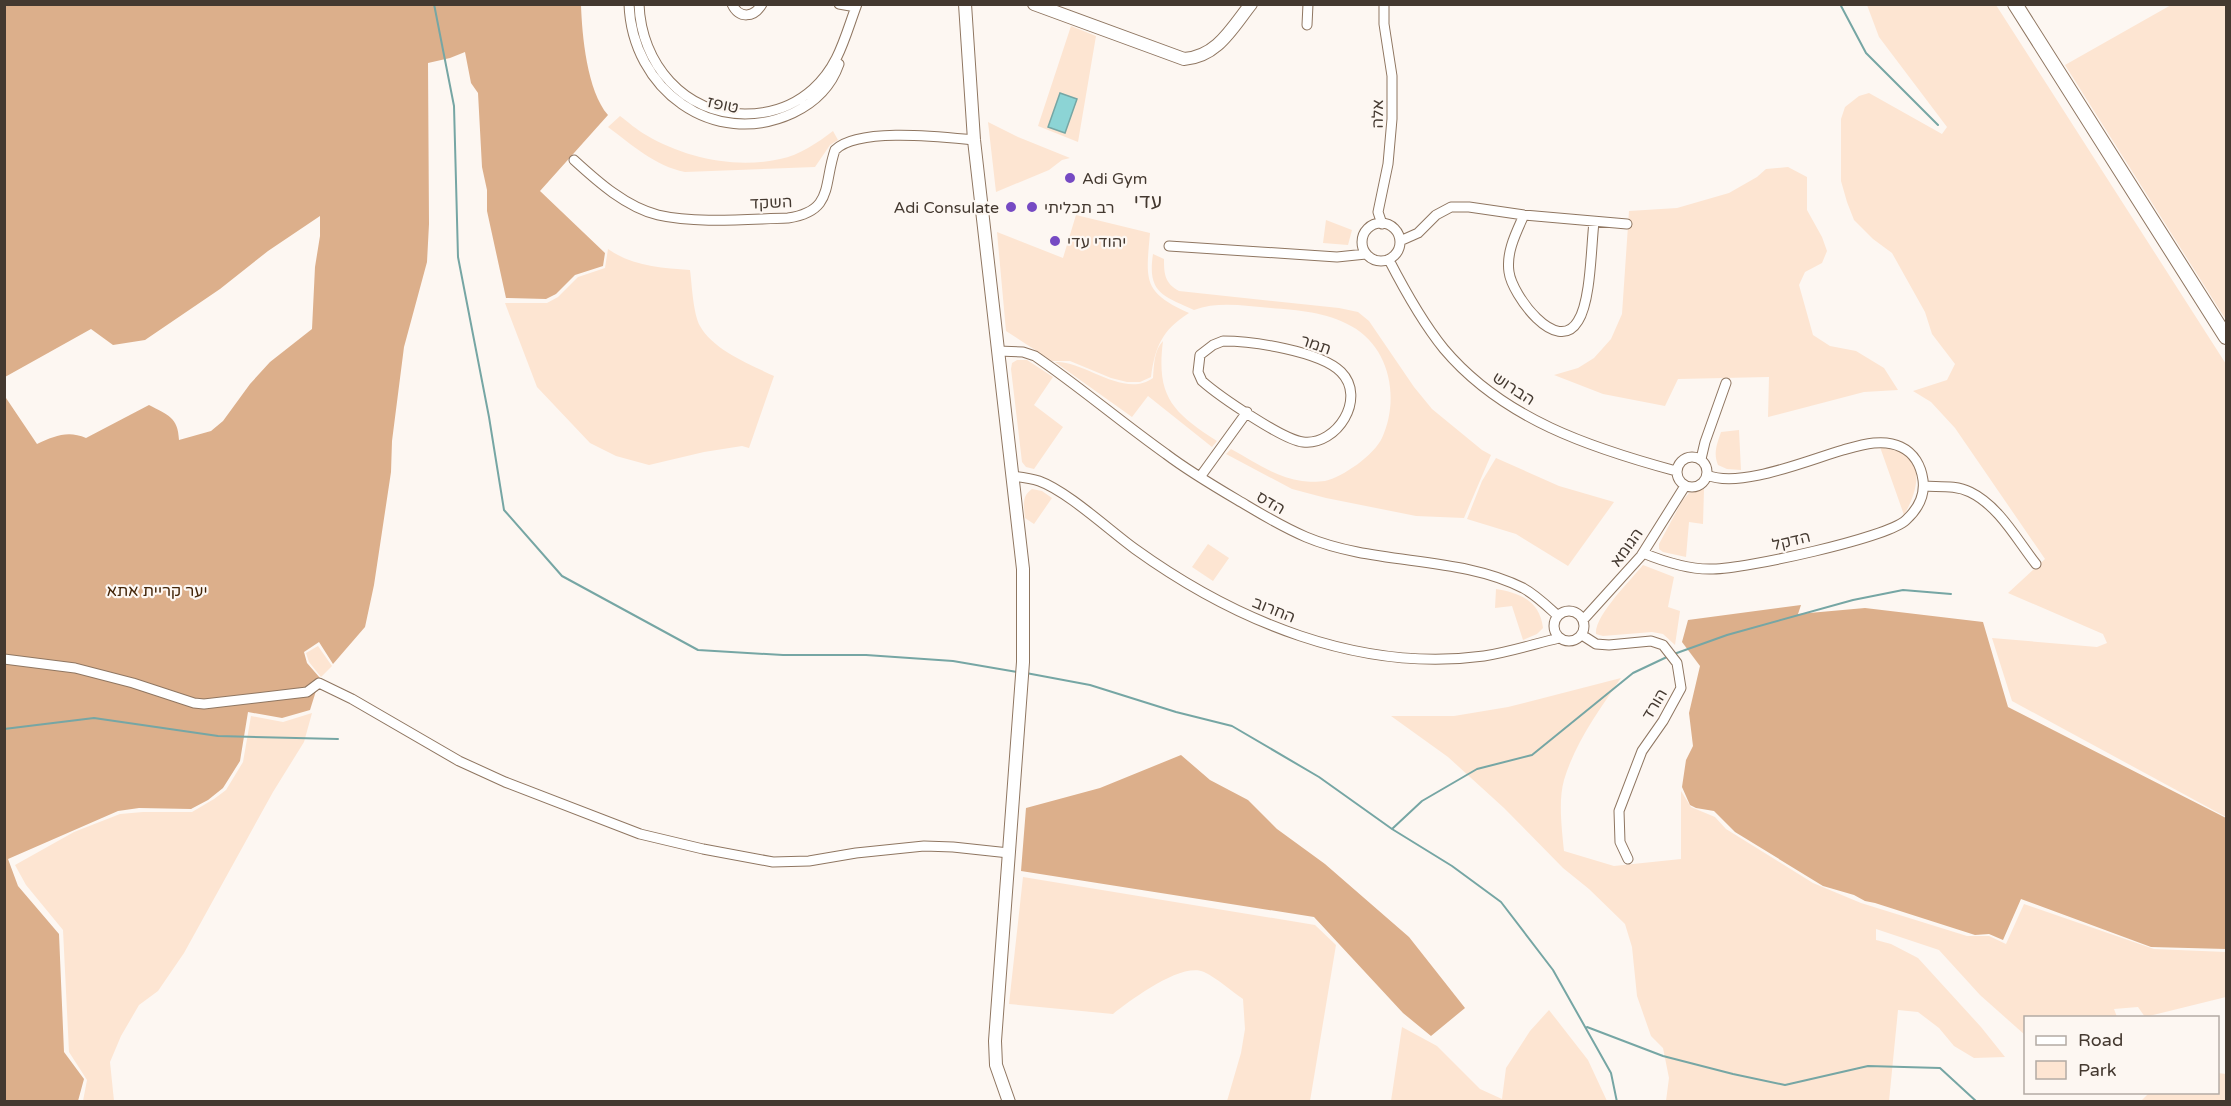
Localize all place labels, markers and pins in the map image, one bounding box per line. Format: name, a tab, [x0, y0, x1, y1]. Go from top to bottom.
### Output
place label: Adi Gym	[1082, 169, 1147, 189]
marker: Adi Gym	[1063, 171, 1077, 185]
place label: Adi Consulate	[893, 198, 999, 218]
place label: רב תכליתי	[1044, 198, 1114, 218]
marker: Adi Consulate	[1004, 200, 1018, 214]
marker: רב תכליתי	[1025, 200, 1039, 214]
place label: יהודי עדי	[1067, 232, 1126, 252]
marker: יהודי עדי	[1048, 234, 1062, 248]

